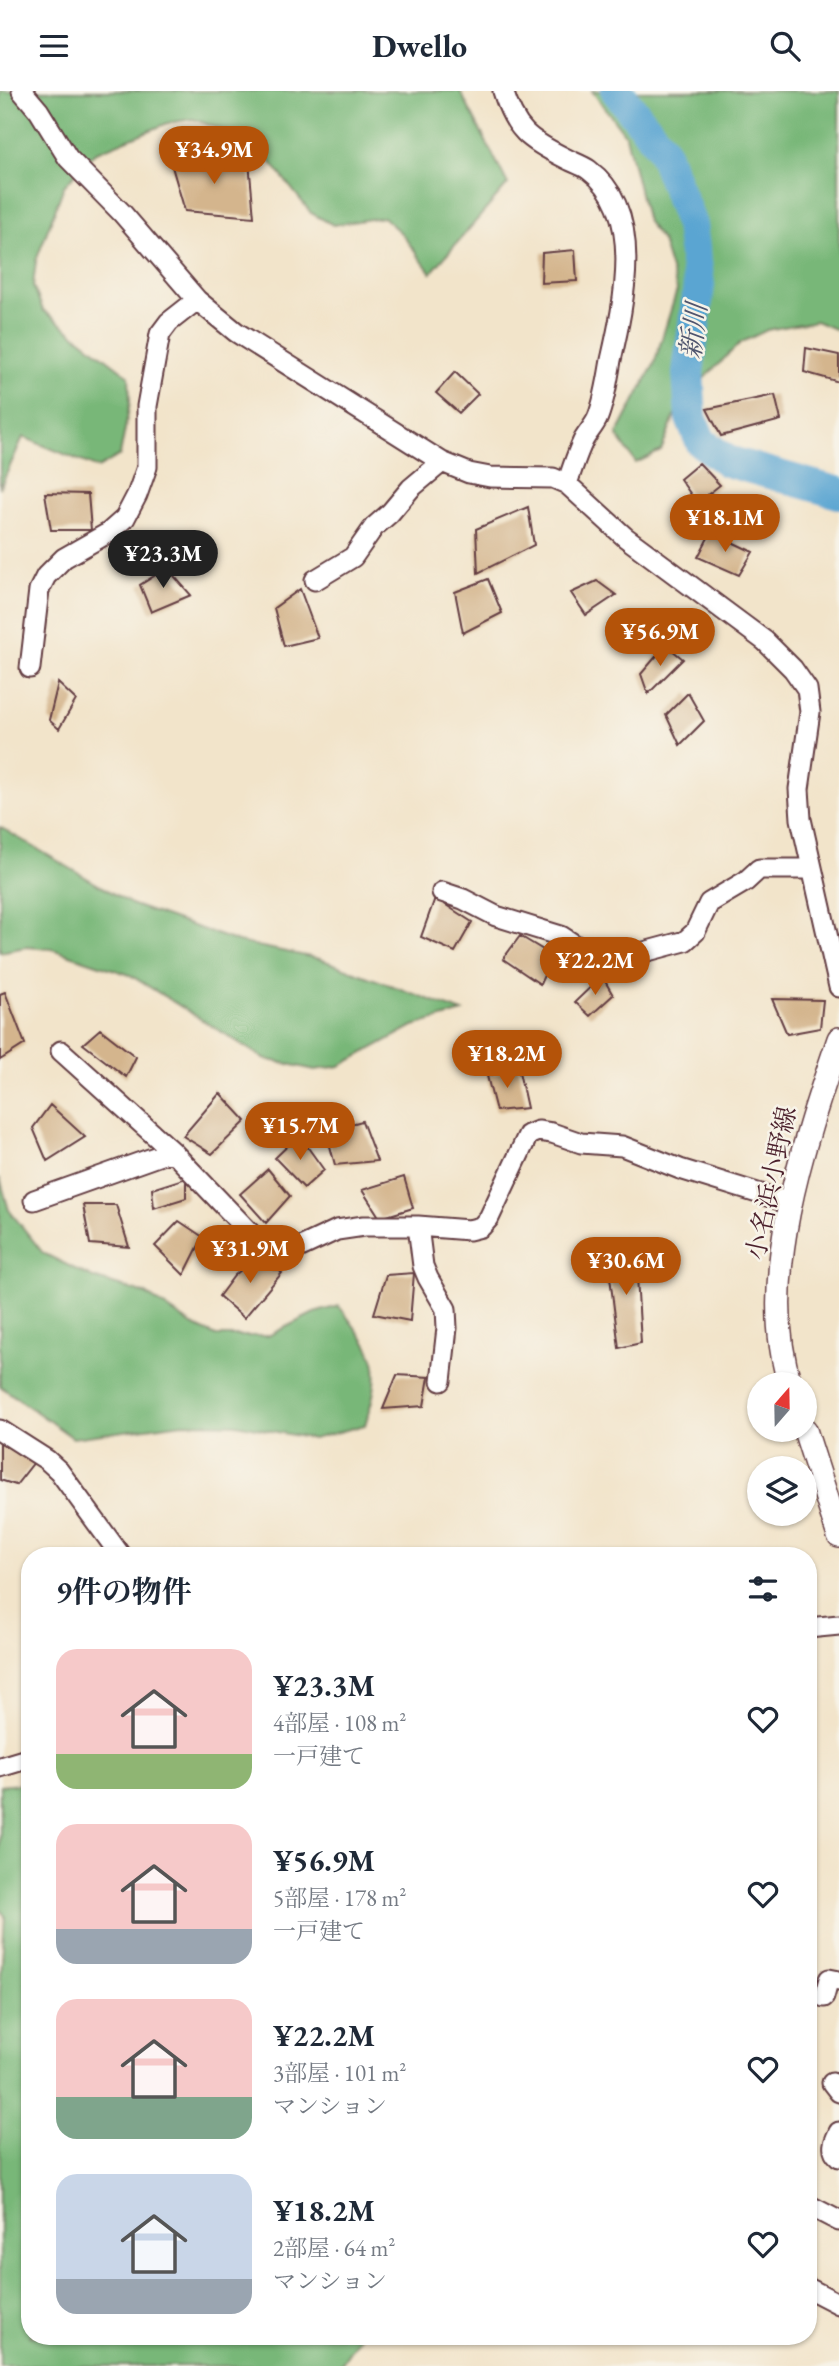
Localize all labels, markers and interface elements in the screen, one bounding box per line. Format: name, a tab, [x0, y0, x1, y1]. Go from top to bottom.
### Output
text: Dwello	[372, 25, 467, 67]
icon: menu	[35, 27, 73, 65]
icon: search	[766, 27, 804, 65]
pin: ¥34.9M	[157, 127, 271, 186]
text: ¥34.9M	[175, 134, 253, 164]
water label: 新川	[672, 298, 715, 361]
pin: ¥18.1M	[668, 495, 782, 554]
text: ¥18.1M	[686, 502, 764, 532]
pin: ¥23.3M	[106, 531, 220, 590]
text: ¥23.3M	[124, 538, 202, 568]
pin: ¥56.9M	[603, 609, 717, 668]
text: ¥56.9M	[621, 616, 699, 646]
pin: ¥22.2M	[538, 937, 652, 997]
text: ¥22.2M	[556, 945, 634, 975]
pin: ¥18.2M	[450, 1031, 564, 1090]
text: ¥18.2M	[468, 1038, 546, 1068]
pin: ¥15.7M	[243, 1103, 357, 1162]
street label: 小名浜小野線	[738, 1103, 804, 1263]
text: ¥15.7M	[261, 1110, 339, 1140]
pin: ¥31.9M	[193, 1225, 307, 1285]
text: ¥31.9M	[211, 1233, 289, 1263]
pin: ¥30.6M	[569, 1237, 683, 1297]
text: ¥30.6M	[587, 1245, 665, 1275]
north arrow	[747, 1372, 817, 1442]
map controls	[747, 1372, 817, 1526]
button: layers	[747, 1456, 817, 1526]
icon: filters	[744, 1570, 782, 1608]
text: 9件の物件	[56, 1572, 192, 1611]
text: ¥23.3M	[273, 1666, 375, 1705]
icon: home	[112, 1677, 196, 1761]
icon: heart	[744, 1700, 782, 1738]
text: 4部屋 · 108 m²	[273, 1708, 406, 1738]
text: 一戸建て	[273, 1741, 365, 1771]
text: ¥56.9M	[273, 1841, 375, 1880]
icon: home	[112, 1852, 196, 1936]
icon: heart	[744, 1875, 782, 1913]
text: 5部屋 · 178 m²	[273, 1883, 406, 1913]
text: 一戸建て	[273, 1916, 365, 1946]
text: ¥22.2M	[273, 2016, 375, 2055]
icon: home	[112, 2027, 196, 2111]
icon: heart	[744, 2050, 782, 2088]
text: 3部屋 · 101 m²	[273, 2058, 406, 2088]
text: マンション	[273, 2091, 387, 2121]
text: ¥18.2M	[273, 2191, 375, 2230]
icon: home	[112, 2202, 196, 2286]
icon: heart	[744, 2225, 782, 2263]
text: 2部屋 · 64 m²	[273, 2233, 395, 2263]
text: マンション	[273, 2266, 387, 2296]

